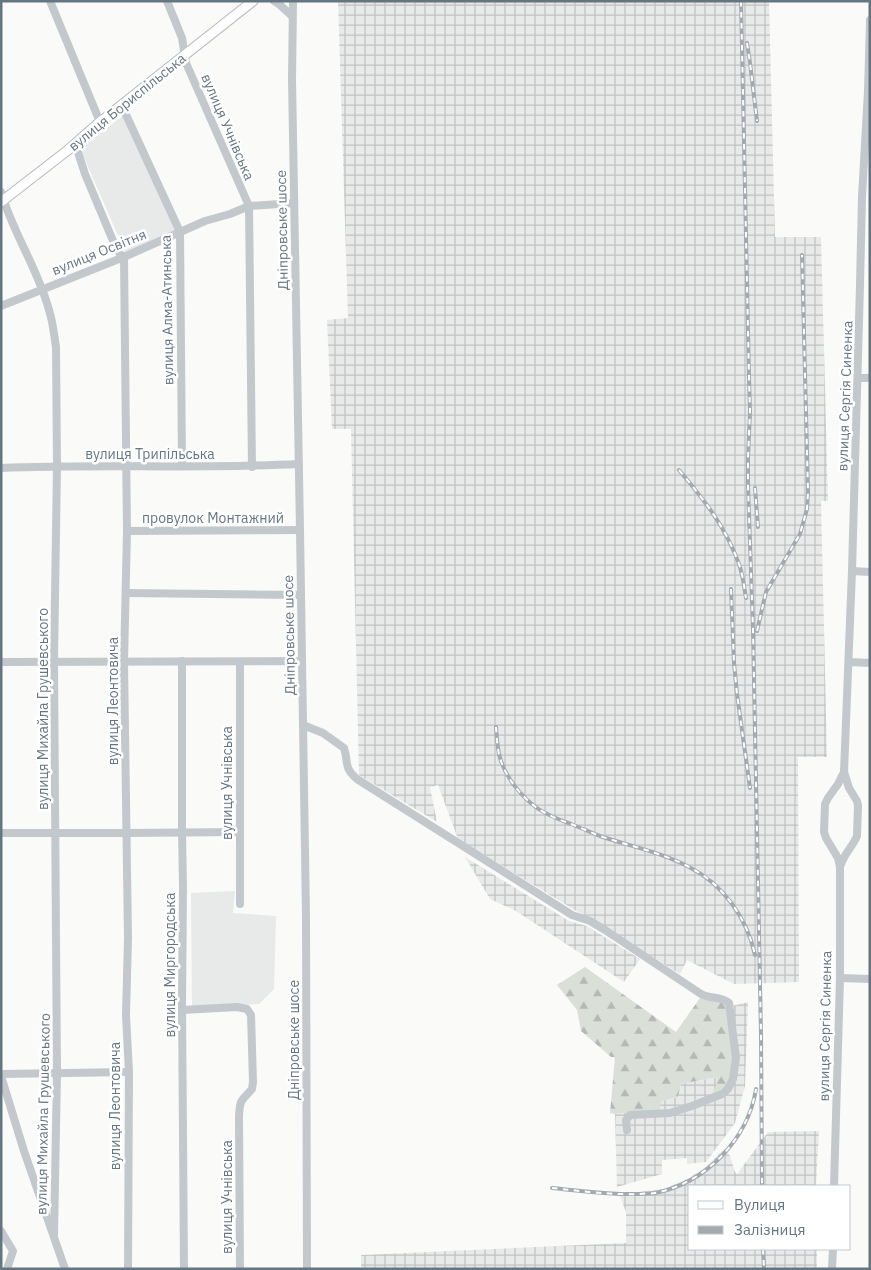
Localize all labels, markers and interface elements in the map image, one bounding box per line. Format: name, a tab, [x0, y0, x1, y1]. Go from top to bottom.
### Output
street label: вулиця Бориспільська	[65, 49, 190, 155]
street label: вулиця Учнівська	[197, 71, 259, 183]
street label: Дніпровське шосе	[272, 169, 292, 290]
street label: вулиця Освітня	[49, 225, 149, 279]
street label: вулиця Алма-Атинська	[157, 234, 177, 385]
street label: вулиця Сергія Синенка	[833, 320, 857, 472]
street label: вулиця Трипільська	[85, 445, 215, 463]
street label: провулок Монтажний	[142, 509, 284, 527]
street label: Дніпровське шосе	[279, 574, 299, 695]
street label: вулиця Михайла Грушевського	[34, 608, 52, 810]
street label: вулиця Леонтовича	[104, 636, 122, 765]
street label: вулиця Учнівська	[218, 725, 236, 840]
street label: вулиця Миргородська	[161, 892, 179, 1037]
street label: вулиця Сергія Синенка	[815, 950, 835, 1102]
street label: Дніпровське шосе	[285, 980, 303, 1100]
street label: вулиця Михайла Грушевського	[32, 1013, 54, 1215]
street label: вулиця Леонтовича	[106, 1041, 124, 1170]
street label: вулиця Учнівська	[218, 1139, 236, 1254]
legend	[688, 1185, 851, 1250]
text: Вулиця	[734, 1195, 785, 1214]
text: Залізниця	[734, 1220, 805, 1239]

